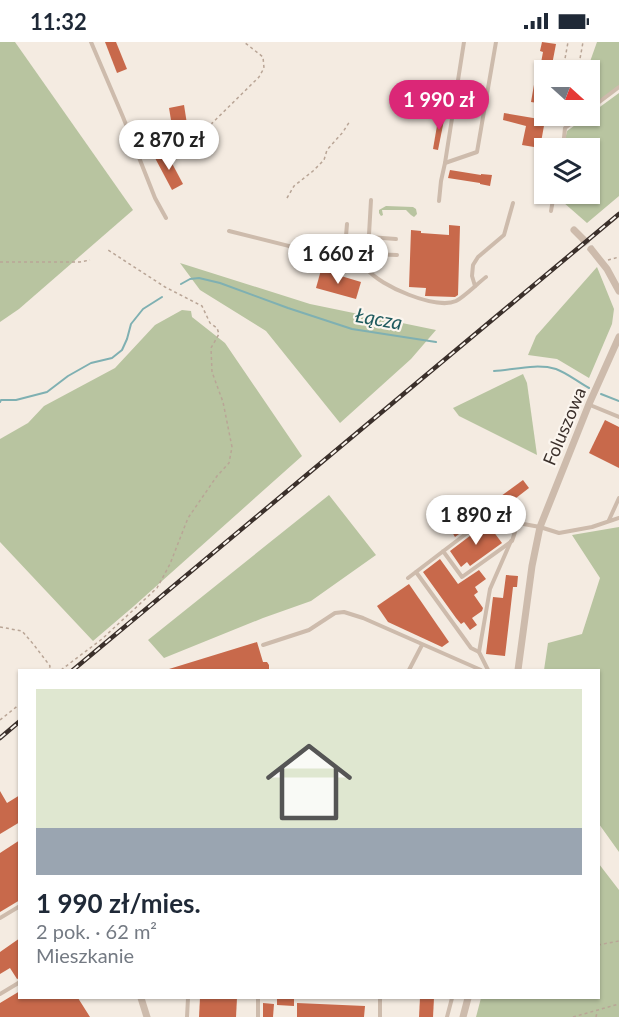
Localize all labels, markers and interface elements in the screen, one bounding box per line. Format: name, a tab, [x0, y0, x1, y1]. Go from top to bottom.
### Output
text: 11:32	[30, 8, 87, 35]
north arrow	[534, 60, 600, 126]
map controls	[534, 60, 600, 204]
pin: 1 990 zł	[377, 80, 501, 131]
text: 1 990 zł	[403, 87, 475, 111]
pin: 2 870 zł	[107, 120, 231, 171]
text: 2 870 zł	[133, 127, 205, 151]
button: layers	[534, 138, 600, 204]
pin: 1 660 zł	[276, 234, 400, 285]
text: 1 660 zł	[302, 241, 374, 265]
water label: Łącza	[354, 302, 404, 334]
street label: Foluszowa	[538, 384, 590, 468]
pin: 1 890 zł	[414, 495, 538, 546]
text: 1 890 zł	[440, 502, 512, 526]
icon: home	[255, 728, 363, 836]
text: 1 990 zł/mies.	[36, 887, 201, 919]
text: 2 pok. · 62 m²	[36, 919, 157, 943]
text: Mieszkanie	[36, 943, 134, 967]

